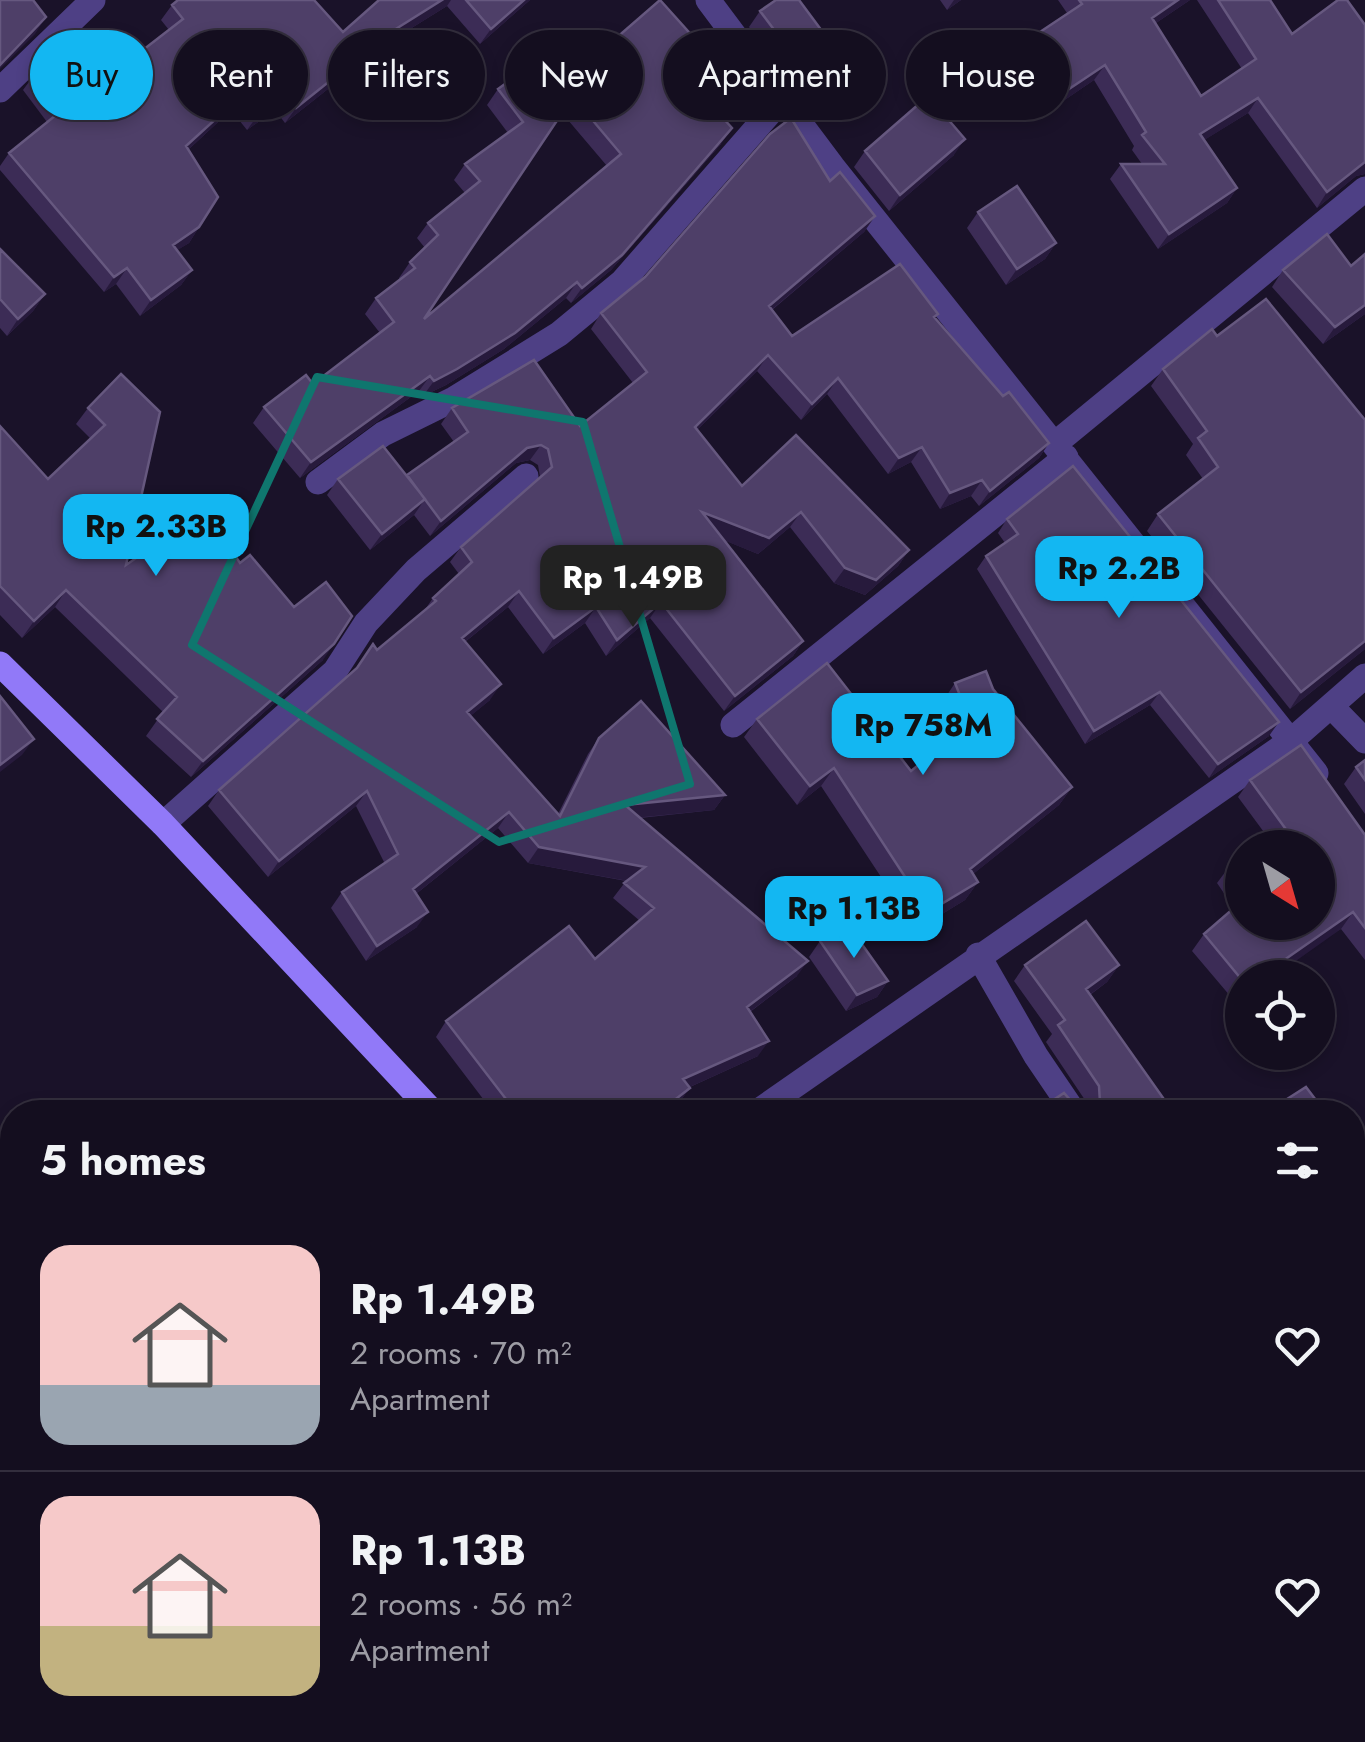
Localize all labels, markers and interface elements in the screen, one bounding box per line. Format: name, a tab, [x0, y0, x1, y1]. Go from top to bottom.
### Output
chip: Buy	[30, 30, 153, 120]
chip: Rent	[173, 30, 308, 120]
chip: Filters	[328, 30, 485, 120]
chip: New	[505, 30, 643, 120]
chip: Apartment	[663, 30, 886, 120]
chip: House	[906, 30, 1070, 120]
pin: Rp 2.33B	[53, 494, 259, 579]
text: Rp 2.33B	[85, 503, 227, 549]
pin: Rp 2.2B	[1027, 536, 1211, 621]
pin: Rp 1.49B	[530, 545, 736, 630]
text: Rp 2.2B	[1057, 545, 1181, 591]
text: Rp 1.49B	[562, 554, 704, 600]
pin: Rp 758M	[831, 693, 1015, 778]
text: Rp 758M	[854, 702, 992, 748]
north arrow	[1225, 830, 1335, 940]
map controls	[1225, 830, 1335, 1070]
pin: Rp 1.13B	[751, 876, 957, 961]
text: Rp 1.13B	[787, 885, 921, 931]
button: locate	[1225, 960, 1335, 1070]
text: 5 homes	[40, 1130, 206, 1191]
icon: filters	[1270, 1133, 1325, 1188]
text: Rp 1.49B	[350, 1269, 536, 1330]
icon: home	[120, 1285, 240, 1405]
icon: heart	[1270, 1318, 1325, 1373]
text: 2 rooms · 70 m²	[350, 1330, 572, 1376]
text: Apartment	[350, 1376, 489, 1422]
text: Rp 1.13B	[350, 1520, 526, 1581]
icon: home	[120, 1536, 240, 1656]
icon: heart	[1270, 1569, 1325, 1624]
text: 2 rooms · 56 m²	[350, 1581, 572, 1627]
text: Apartment	[350, 1627, 489, 1673]

